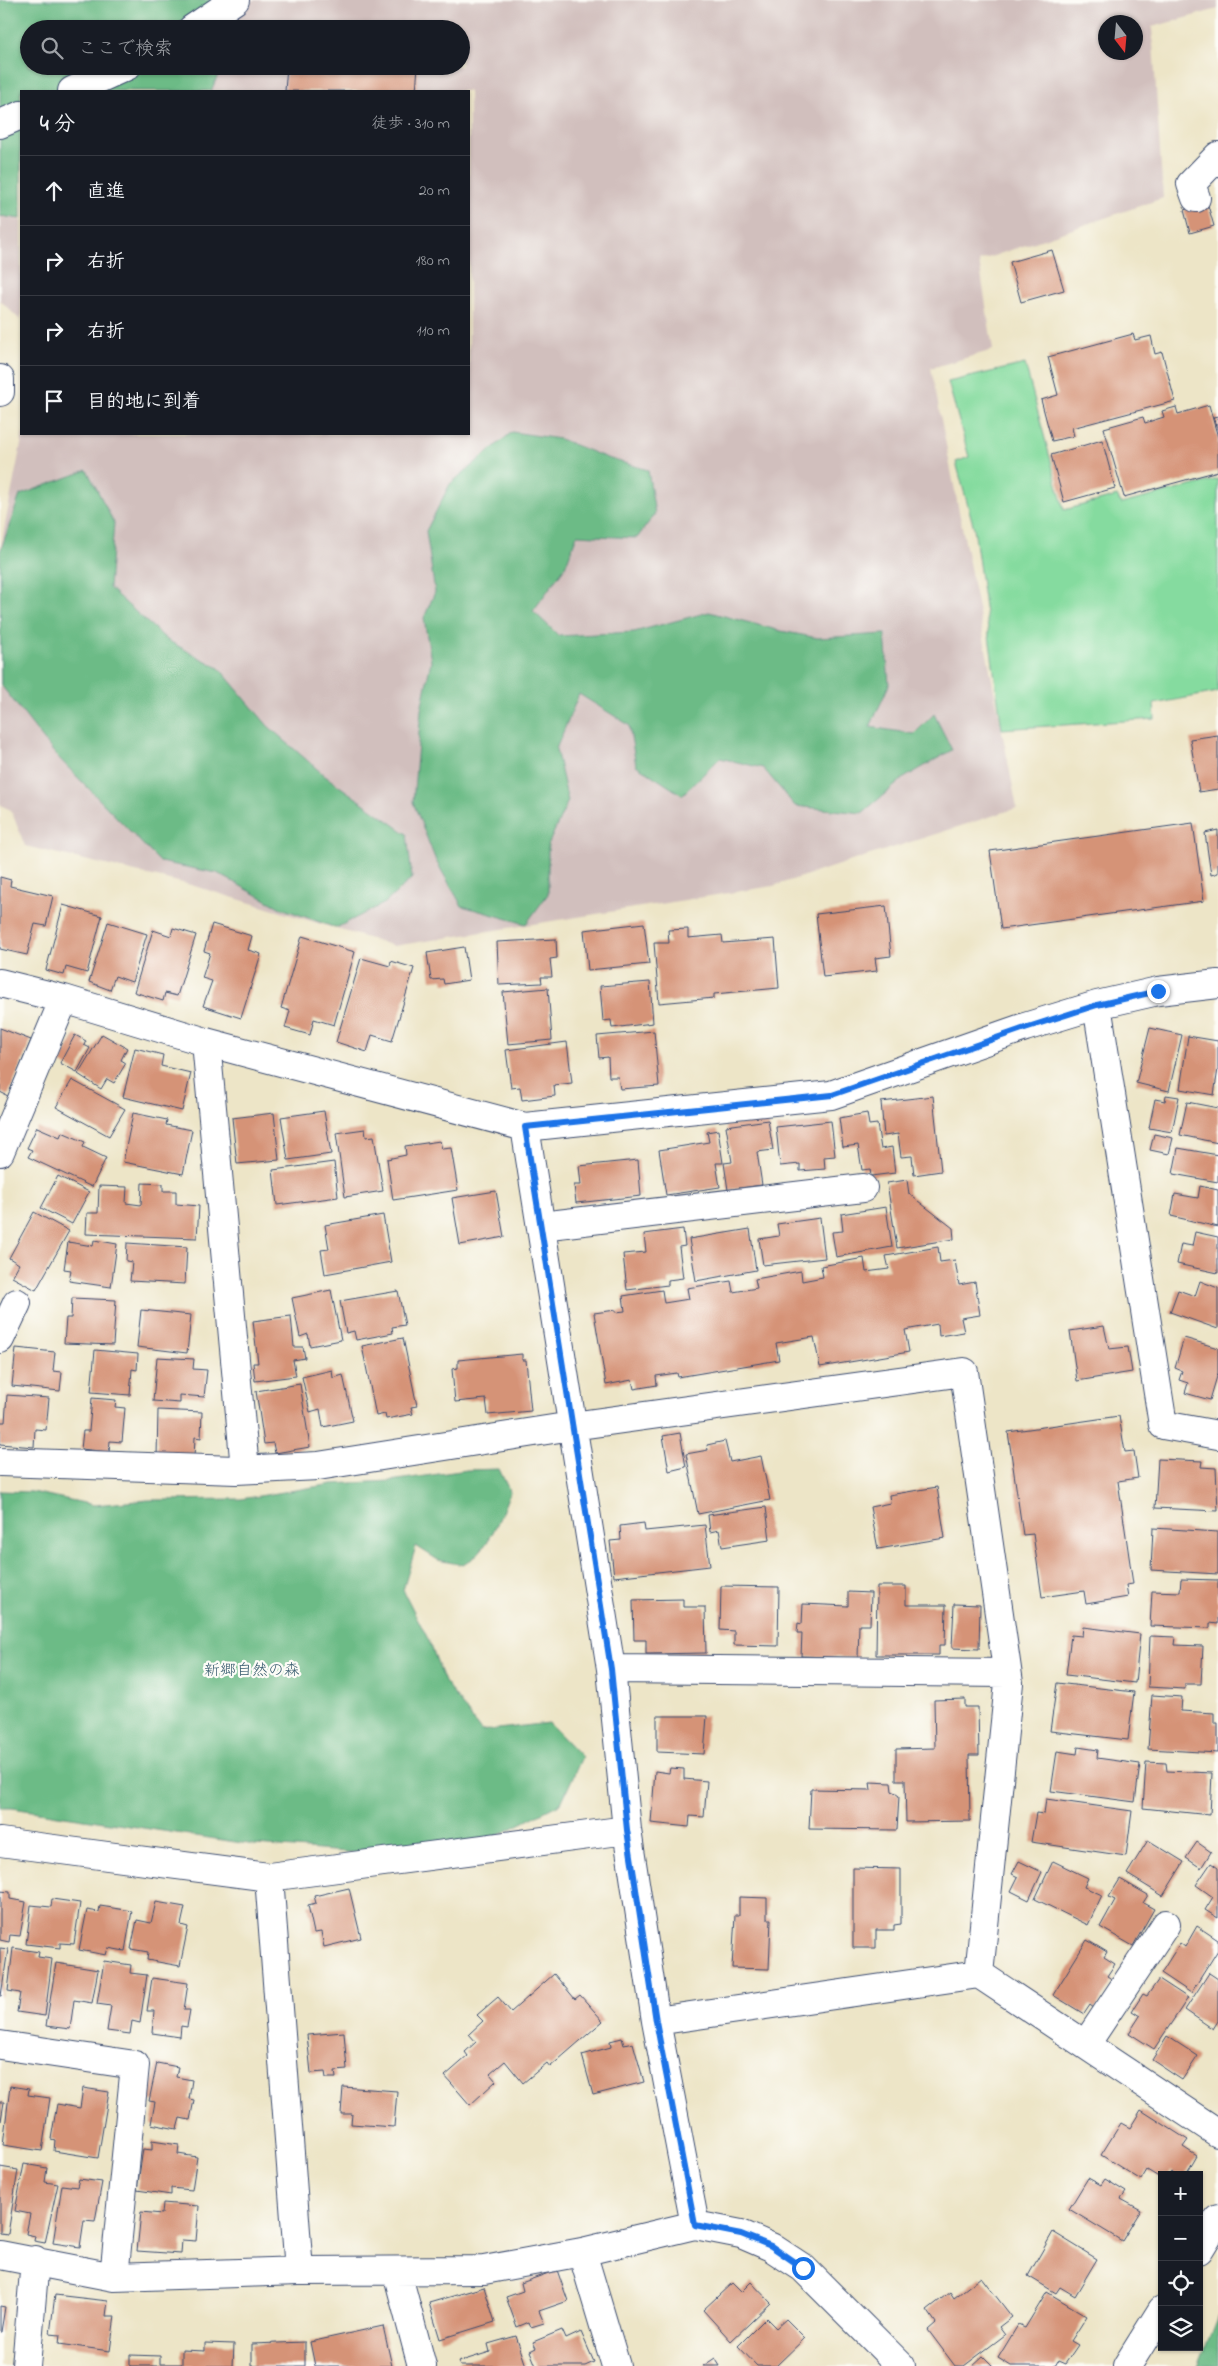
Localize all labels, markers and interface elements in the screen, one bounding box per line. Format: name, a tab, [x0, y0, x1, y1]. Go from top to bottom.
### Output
north arrow	[1098, 15, 1143, 60]
search box	[20, 20, 470, 75]
icon: search	[38, 34, 66, 62]
text: ここで検索	[78, 36, 173, 63]
text: 4 分	[40, 110, 75, 140]
text: 徒歩 · 310 m	[372, 112, 450, 136]
icon: ahead	[40, 177, 68, 205]
text: 直進	[87, 179, 125, 206]
text: 20 m	[419, 179, 450, 203]
icon: right	[40, 247, 68, 275]
text: 右折	[87, 249, 125, 276]
text: 180 m	[416, 249, 450, 273]
icon: right	[40, 317, 68, 345]
text: 右折	[87, 319, 125, 346]
text: 110 m	[416, 319, 450, 343]
icon: arrive	[40, 387, 68, 415]
text: 目的地に到着	[87, 389, 201, 416]
route end	[1147, 980, 1170, 1003]
park label: 新郷自然の森	[204, 1659, 300, 1683]
map controls	[1158, 2171, 1203, 2351]
button: +	[1158, 2171, 1203, 2216]
button: −	[1158, 2216, 1203, 2261]
route start	[792, 2257, 815, 2280]
button: locate	[1158, 2261, 1203, 2306]
button: layers	[1158, 2306, 1203, 2351]

